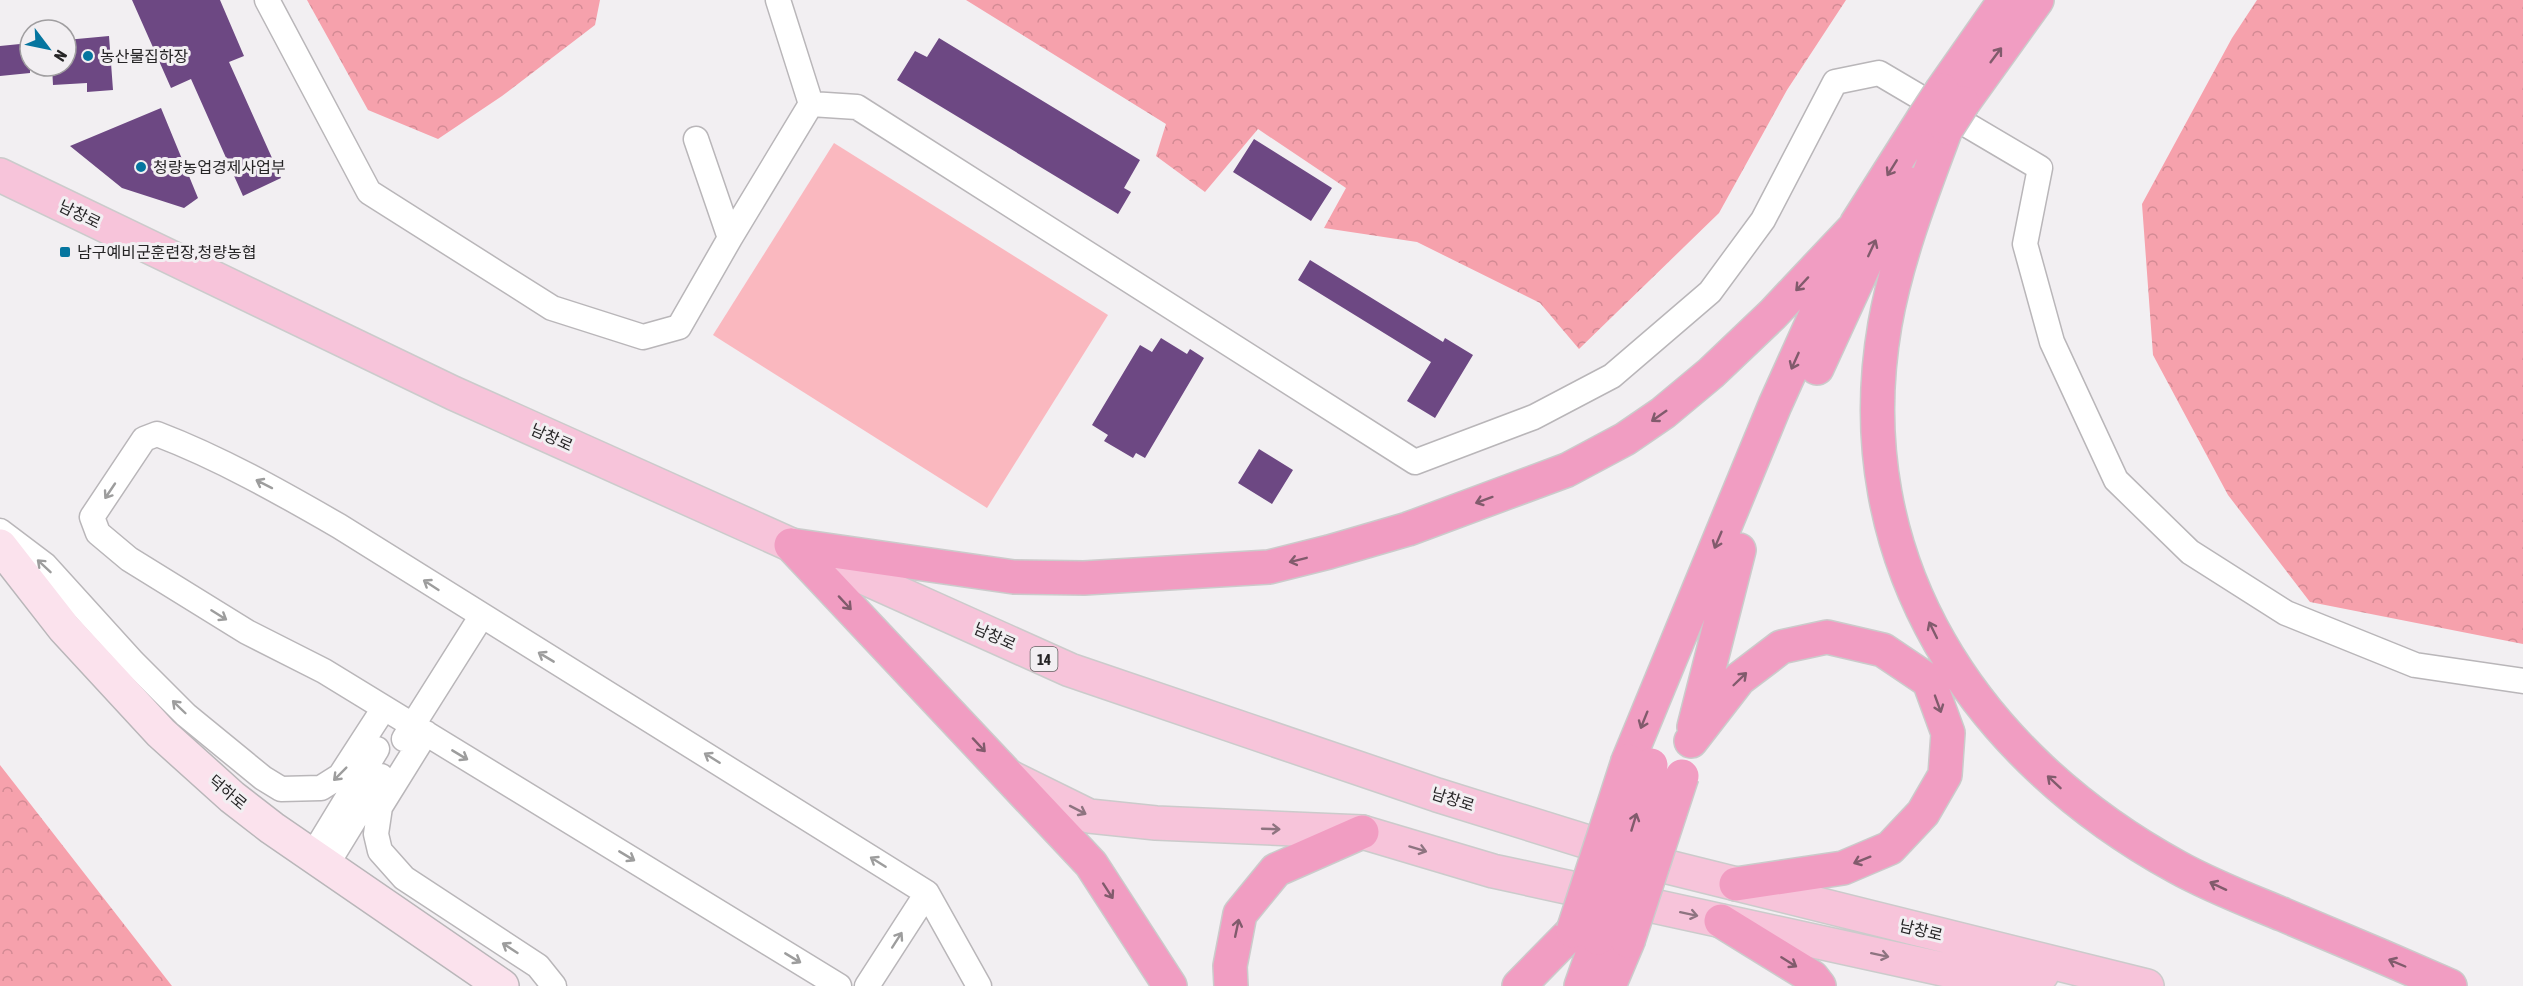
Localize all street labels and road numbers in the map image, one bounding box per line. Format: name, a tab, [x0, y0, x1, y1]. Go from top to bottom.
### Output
street label: 남창로	[56, 196, 104, 232]
street label: 남창로	[528, 420, 576, 454]
street label: 남창로	[971, 619, 1019, 653]
road number: 14	[1030, 647, 1058, 671]
street label: 덕하로	[205, 771, 251, 813]
street label: 남창로	[1429, 784, 1477, 814]
street label: 남창로	[1897, 916, 1945, 944]

